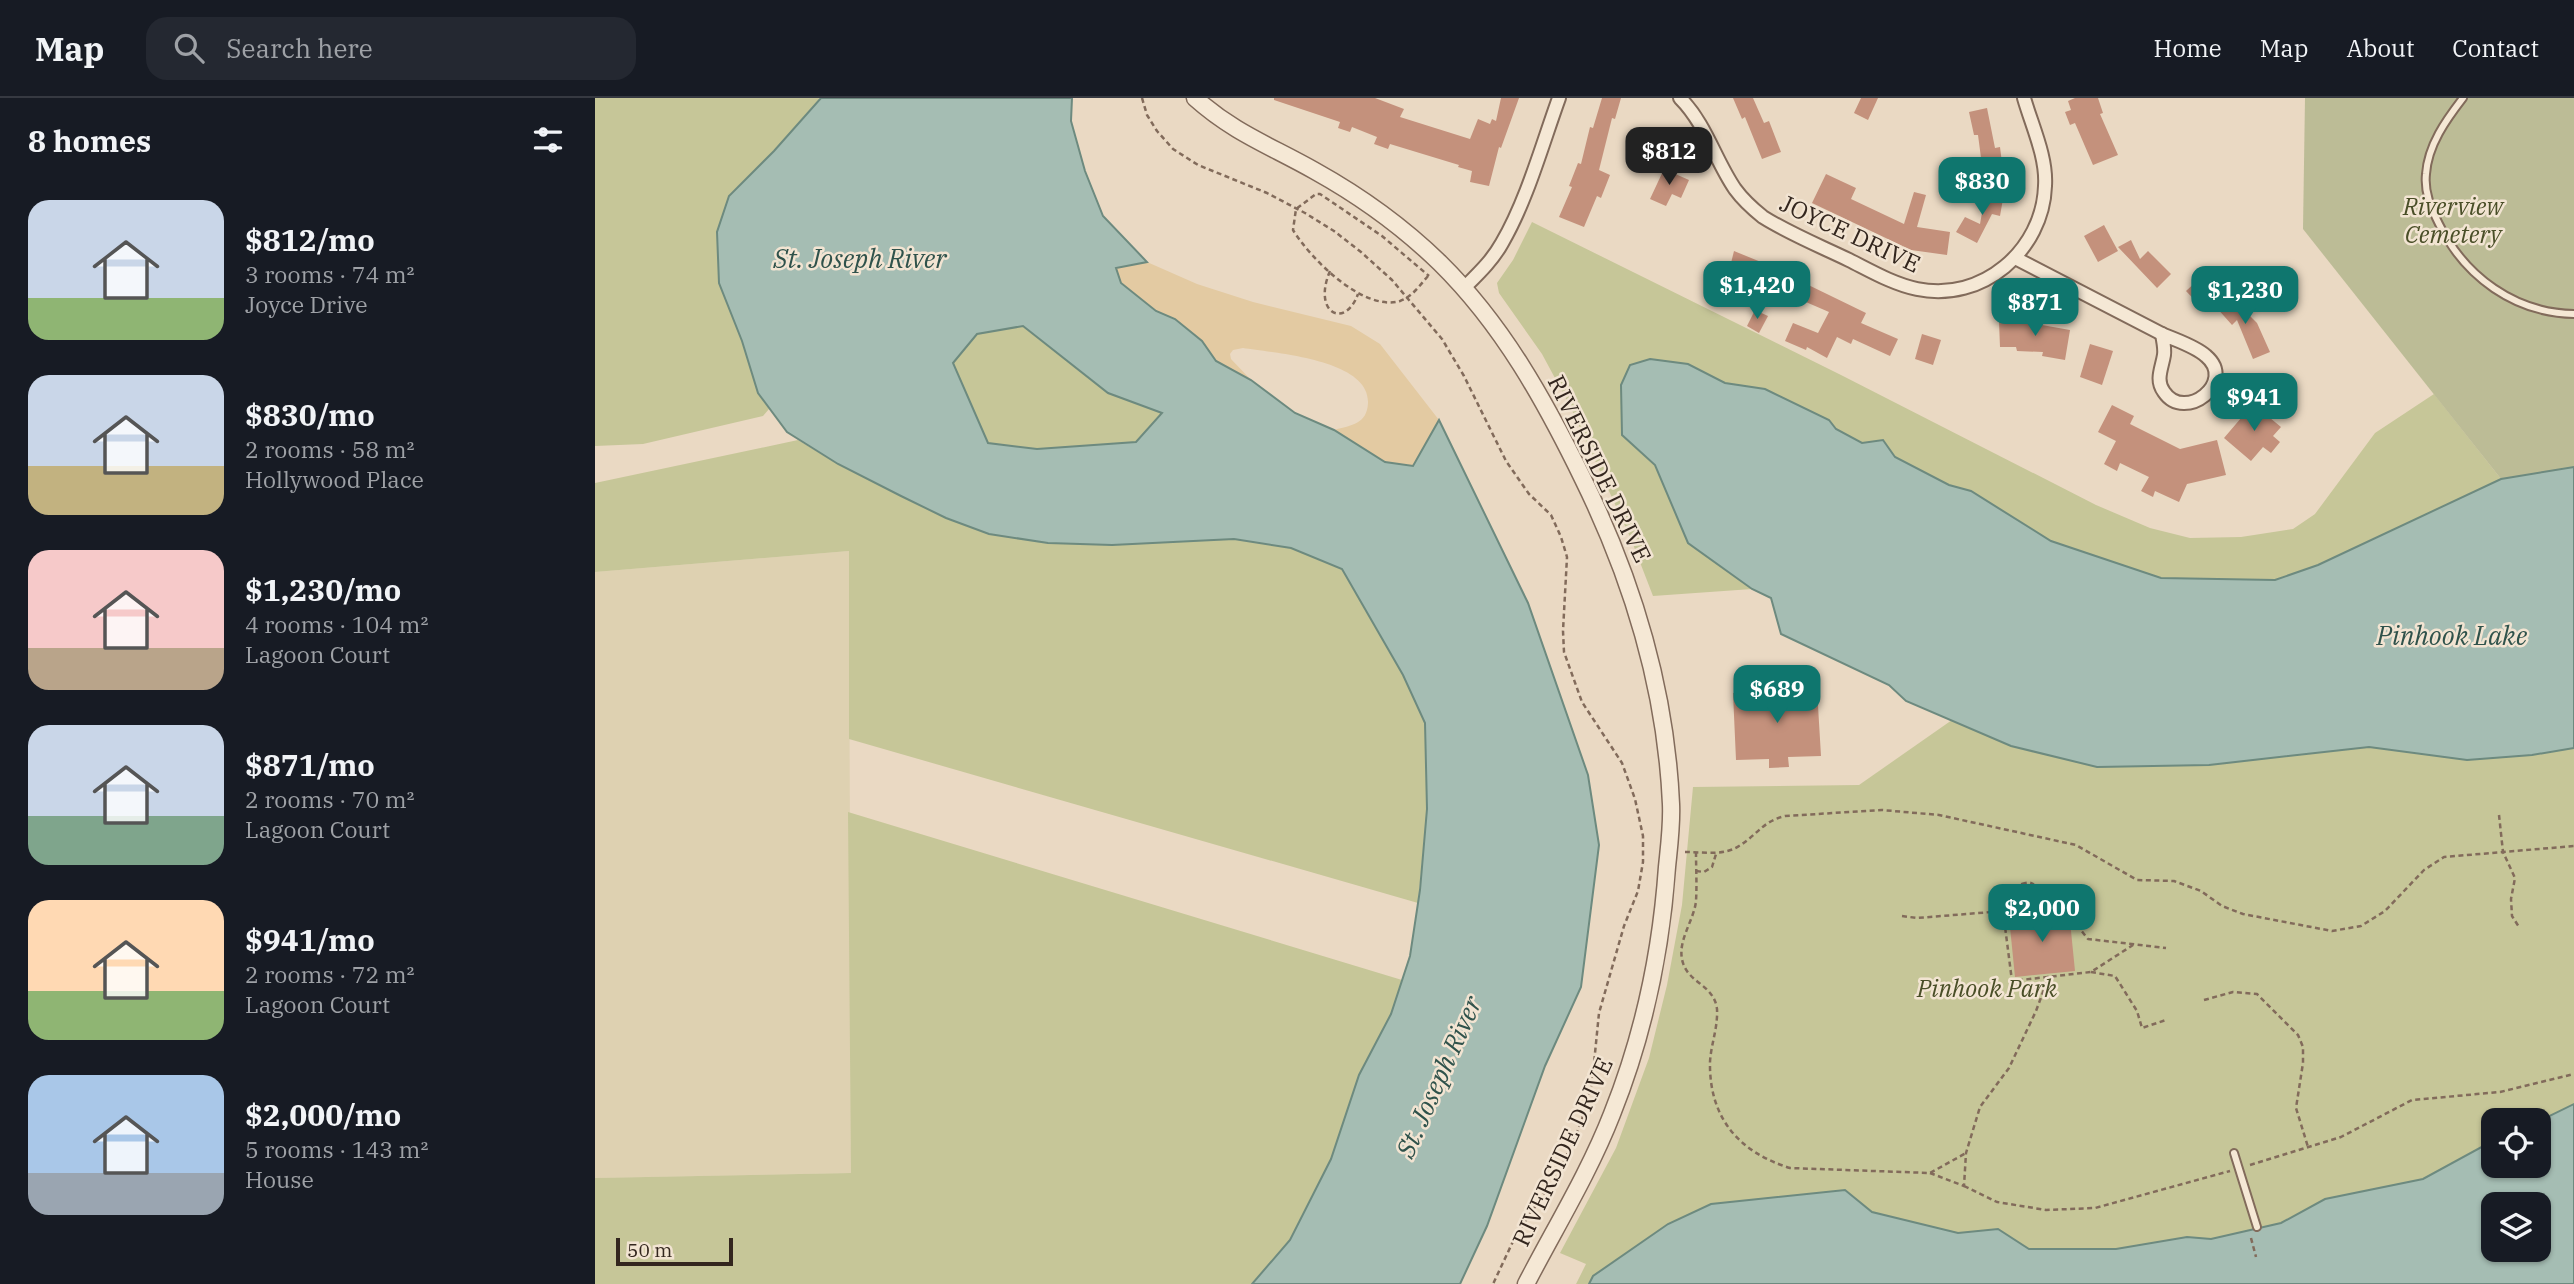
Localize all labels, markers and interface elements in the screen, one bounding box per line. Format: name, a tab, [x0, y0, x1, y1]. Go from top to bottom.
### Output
search box	[146, 17, 636, 80]
text: Map	[35, 27, 104, 70]
icon: search	[170, 29, 208, 67]
text: Search here	[226, 31, 373, 65]
text: Home	[2154, 32, 2222, 64]
text: Map	[2260, 32, 2308, 64]
text: About	[2346, 32, 2414, 64]
text: Contact	[2452, 32, 2539, 64]
text: 8 homes	[28, 121, 151, 160]
icon: filters	[529, 121, 567, 159]
pin: $812	[1628, 127, 1710, 187]
text: $812	[1641, 135, 1697, 165]
pin: $830	[1941, 158, 2023, 217]
text: $830	[1954, 165, 2010, 195]
street label: JOYCE DRIVE	[1775, 187, 1926, 280]
park label: Riverview Cemetery	[2402, 190, 2505, 250]
text: $812/mo	[245, 220, 375, 259]
icon: home	[84, 228, 168, 312]
water label: St. Joseph River	[772, 241, 947, 275]
text: 3 rooms · 74 m²	[245, 259, 415, 289]
pin: $1,420	[1700, 262, 1814, 321]
pin: $1,230	[2188, 266, 2302, 326]
text: $1,420	[1719, 269, 1795, 299]
text: $1,230	[2207, 274, 2283, 304]
pin: $871	[1994, 278, 2076, 338]
text: $871	[2007, 286, 2063, 316]
text: Joyce Drive	[245, 289, 368, 319]
street label: RIVERSIDE DRIVE	[1541, 369, 1659, 568]
pin: $941	[2213, 374, 2295, 433]
text: $941	[2226, 381, 2282, 411]
text: $830/mo	[245, 395, 375, 434]
icon: home	[84, 403, 168, 487]
text: 2 rooms · 58 m²	[245, 434, 415, 464]
text: Hollywood Place	[245, 464, 424, 494]
text: $1,230/mo	[245, 570, 401, 609]
icon: home	[84, 578, 168, 662]
text: 4 rooms · 104 m²	[245, 609, 428, 639]
water label: Pinhook Lake	[2376, 618, 2528, 652]
text: Lagoon Court	[245, 639, 390, 669]
pin: $689	[1736, 666, 1818, 725]
text: $689	[1749, 673, 1805, 703]
text: $871/mo	[245, 745, 375, 784]
icon: home	[84, 753, 168, 837]
text: 2 rooms · 70 m²	[245, 784, 415, 814]
text: Lagoon Court	[245, 814, 390, 844]
pin: $2,000	[1985, 884, 2099, 944]
text: $2,000	[2004, 892, 2080, 922]
text: $941/mo	[245, 920, 375, 959]
icon: home	[84, 928, 168, 1012]
text: 2 rooms · 72 m²	[245, 959, 415, 989]
park label: Pinhook Park	[1916, 972, 2057, 1004]
text: Lagoon Court	[245, 989, 390, 1019]
water label: St. Joseph River	[1387, 990, 1489, 1164]
street label: RIVERSIDE DRIVE	[1504, 1052, 1620, 1251]
text: $2,000/mo	[245, 1095, 401, 1134]
icon: home	[84, 1103, 168, 1187]
map controls	[2481, 1108, 2551, 1262]
button: locate	[2481, 1108, 2551, 1178]
text: 5 rooms · 143 m²	[245, 1134, 428, 1164]
text: House	[245, 1164, 314, 1194]
button: layers	[2481, 1192, 2551, 1262]
scale bar	[616, 1235, 733, 1267]
text: 50 m	[627, 1238, 672, 1262]

